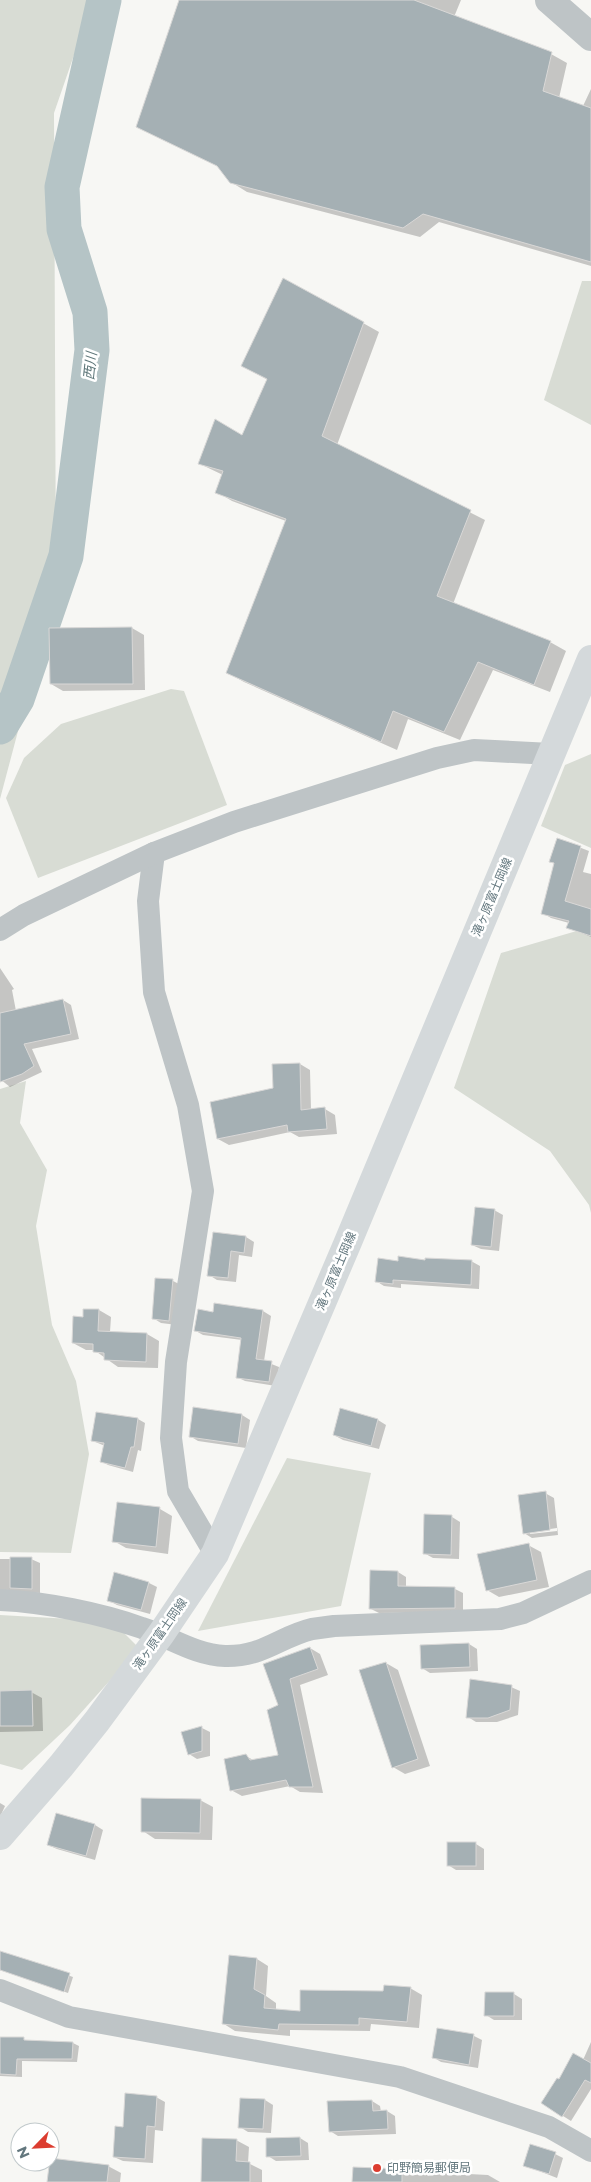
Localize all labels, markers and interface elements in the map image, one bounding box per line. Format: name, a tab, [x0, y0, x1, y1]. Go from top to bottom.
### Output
water label: 西川	[80, 349, 101, 381]
street label: 滝ヶ原富士岡線	[468, 855, 515, 938]
street label: 滝ヶ原富士岡線	[312, 1229, 359, 1312]
street label: 滝ヶ原富士岡線	[129, 1595, 190, 1672]
north arrow	[10, 2122, 60, 2172]
text: N	[13, 2143, 34, 2161]
place label: 印野簡易郵便局	[387, 2160, 471, 2175]
marker: 印野簡易郵便局	[371, 2162, 383, 2174]

